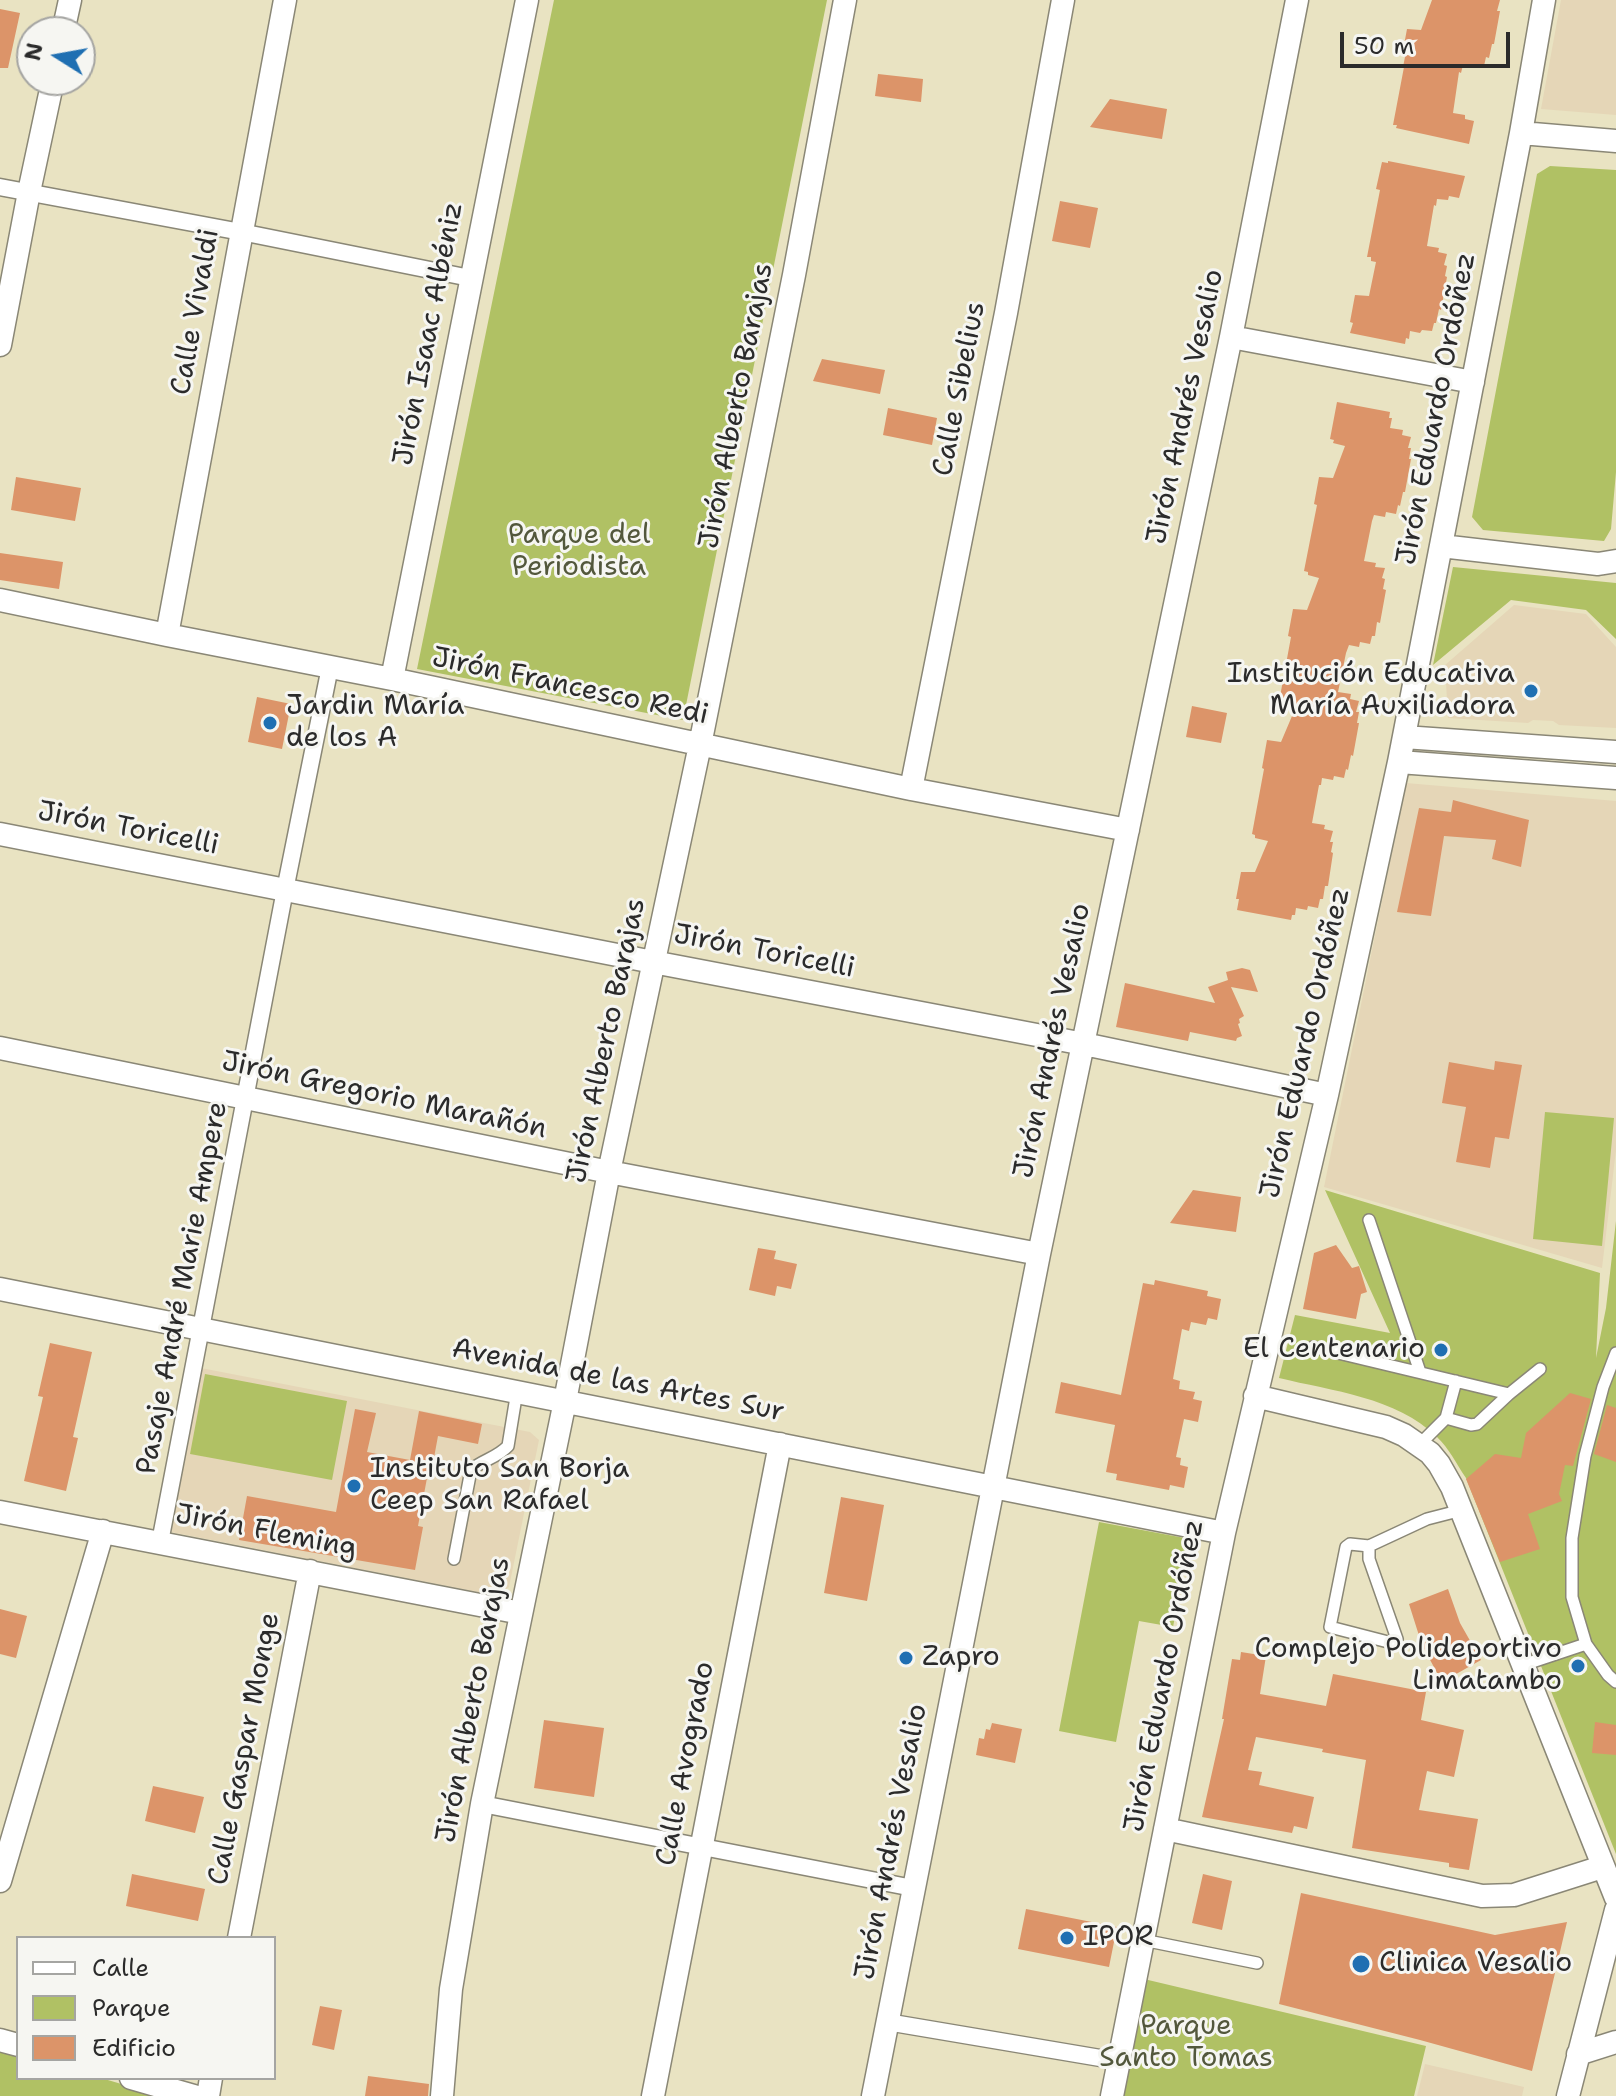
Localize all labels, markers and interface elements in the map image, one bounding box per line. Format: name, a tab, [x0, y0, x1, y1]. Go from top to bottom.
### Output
north arrow	[16, 16, 96, 96]
scale bar	[1344, 16, 1514, 66]
text: 50 m	[1354, 30, 1414, 62]
text: N	[18, 40, 50, 63]
street label: Jirón Isaac Albéniz	[387, 199, 471, 469]
street label: Calle Vivaldi	[165, 226, 227, 398]
street label: Jirón Eduardo Ordóñez	[1390, 250, 1484, 568]
street label: Jirón Alberto Barajas	[693, 260, 781, 552]
street label: Jirón Andrés Vesalio	[1140, 266, 1232, 548]
street label: Calle Sibelius	[927, 299, 993, 479]
park label: Parque del Periodista	[508, 519, 650, 585]
street label: Jirón Francesco Redi	[429, 641, 711, 733]
place label: Institución Educativa María Auxiliadora	[1227, 658, 1515, 724]
marker: Institución Educativa María Auxiliadora	[1522, 682, 1540, 700]
place label: Jardin María de los A	[286, 690, 464, 756]
marker: Jardin María de los A	[261, 714, 279, 732]
street label: Jirón Toricelli	[35, 795, 221, 863]
street label: Jirón Eduardo Ordóñez	[1254, 884, 1358, 1202]
street label: Jirón Alberto Barajas	[560, 895, 654, 1187]
street label: Jirón Andrés Vesalio	[1007, 900, 1099, 1182]
street label: Jirón Toricelli	[671, 918, 857, 986]
street label: Jirón Gregorio Marañón	[219, 1045, 549, 1147]
street label: Pasaje André Marie Ampere	[130, 1099, 236, 1477]
street label: Avenida de las Artes Sur	[449, 1332, 787, 1430]
place label: El Centenario	[1243, 1333, 1425, 1367]
marker: El Centenario	[1432, 1341, 1450, 1359]
place label: Instituto San Borja Ceep San Rafael	[370, 1453, 629, 1519]
marker: Instituto San Borja Ceep San Rafael	[345, 1477, 363, 1495]
street label: Jirón Fleming	[173, 1498, 359, 1566]
street label: Jirón Eduardo Ordóñez	[1118, 1517, 1212, 1835]
street label: Jirón Alberto Barajas	[430, 1554, 518, 1846]
street label: Calle Gaspar Monge	[202, 1610, 288, 1888]
place label: Complejo Polideportivo Limatambo	[1254, 1633, 1562, 1699]
place label: Zapro	[922, 1641, 1000, 1675]
marker: Zapro	[897, 1649, 915, 1667]
marker: Complejo Polideportivo Limatambo	[1569, 1657, 1587, 1675]
street label: Calle Avogrado	[650, 1659, 722, 1869]
street label: Jirón Andrés Vesalio	[849, 1701, 935, 1983]
place label: IPOR	[1083, 1921, 1154, 1955]
marker: IPOR	[1058, 1929, 1076, 1947]
legend	[16, 1936, 276, 2080]
place label: Clinica Vesalio	[1379, 1947, 1572, 1981]
text: Calle	[92, 1952, 149, 1984]
marker: Clinica Vesalio	[1350, 1953, 1372, 1975]
text: Parque	[92, 1992, 171, 2024]
park label: Parque Santo Tomas	[1099, 2010, 1273, 2076]
text: Edificio	[92, 2032, 176, 2064]

